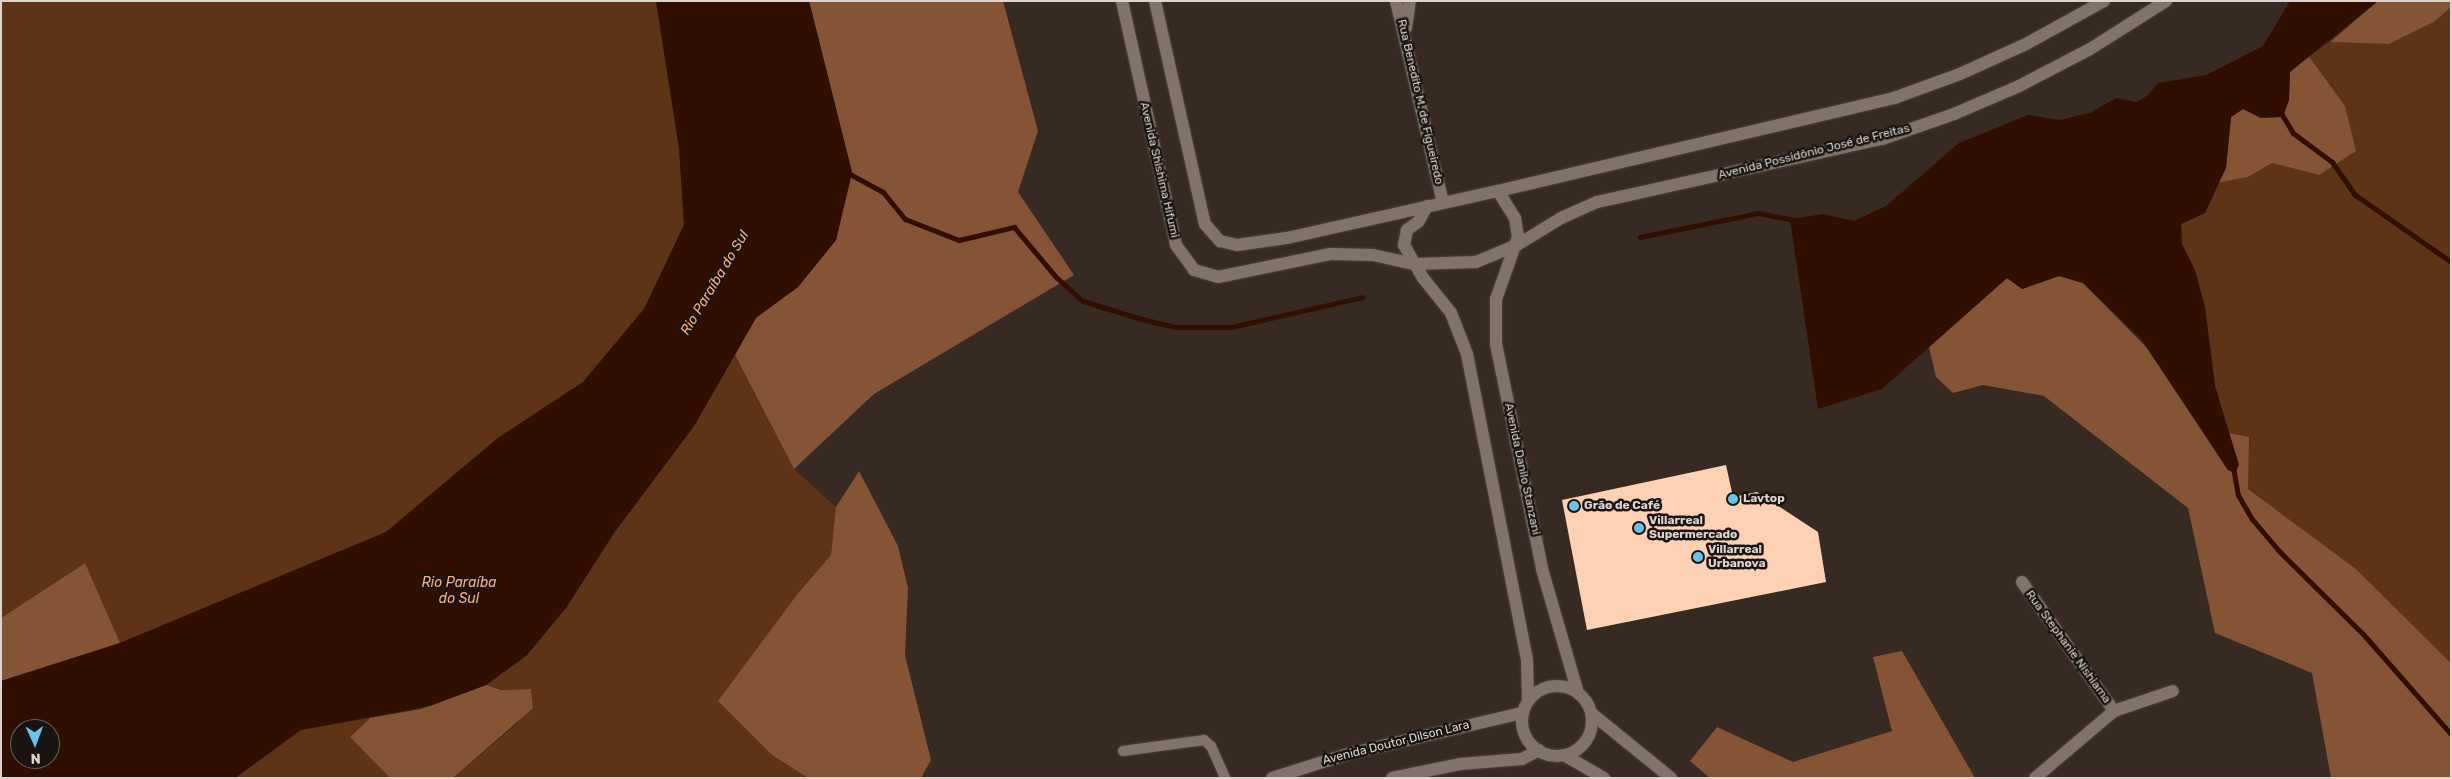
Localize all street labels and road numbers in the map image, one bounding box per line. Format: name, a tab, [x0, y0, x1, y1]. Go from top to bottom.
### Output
street label: Rua Benedito M. de Figueiredo	[1394, 18, 1446, 186]
street label: Avenida Shishima Hifumi	[1136, 101, 1182, 239]
street label: Avenida Possidônio José de Freitas	[1717, 121, 1911, 183]
street label: Avenida Danilo Stanzani	[1501, 402, 1543, 536]
street label: Rua Stephanie Nishiama	[2022, 588, 2114, 706]
street label: Avenida Doutor Dilson Lara	[1321, 718, 1471, 768]

